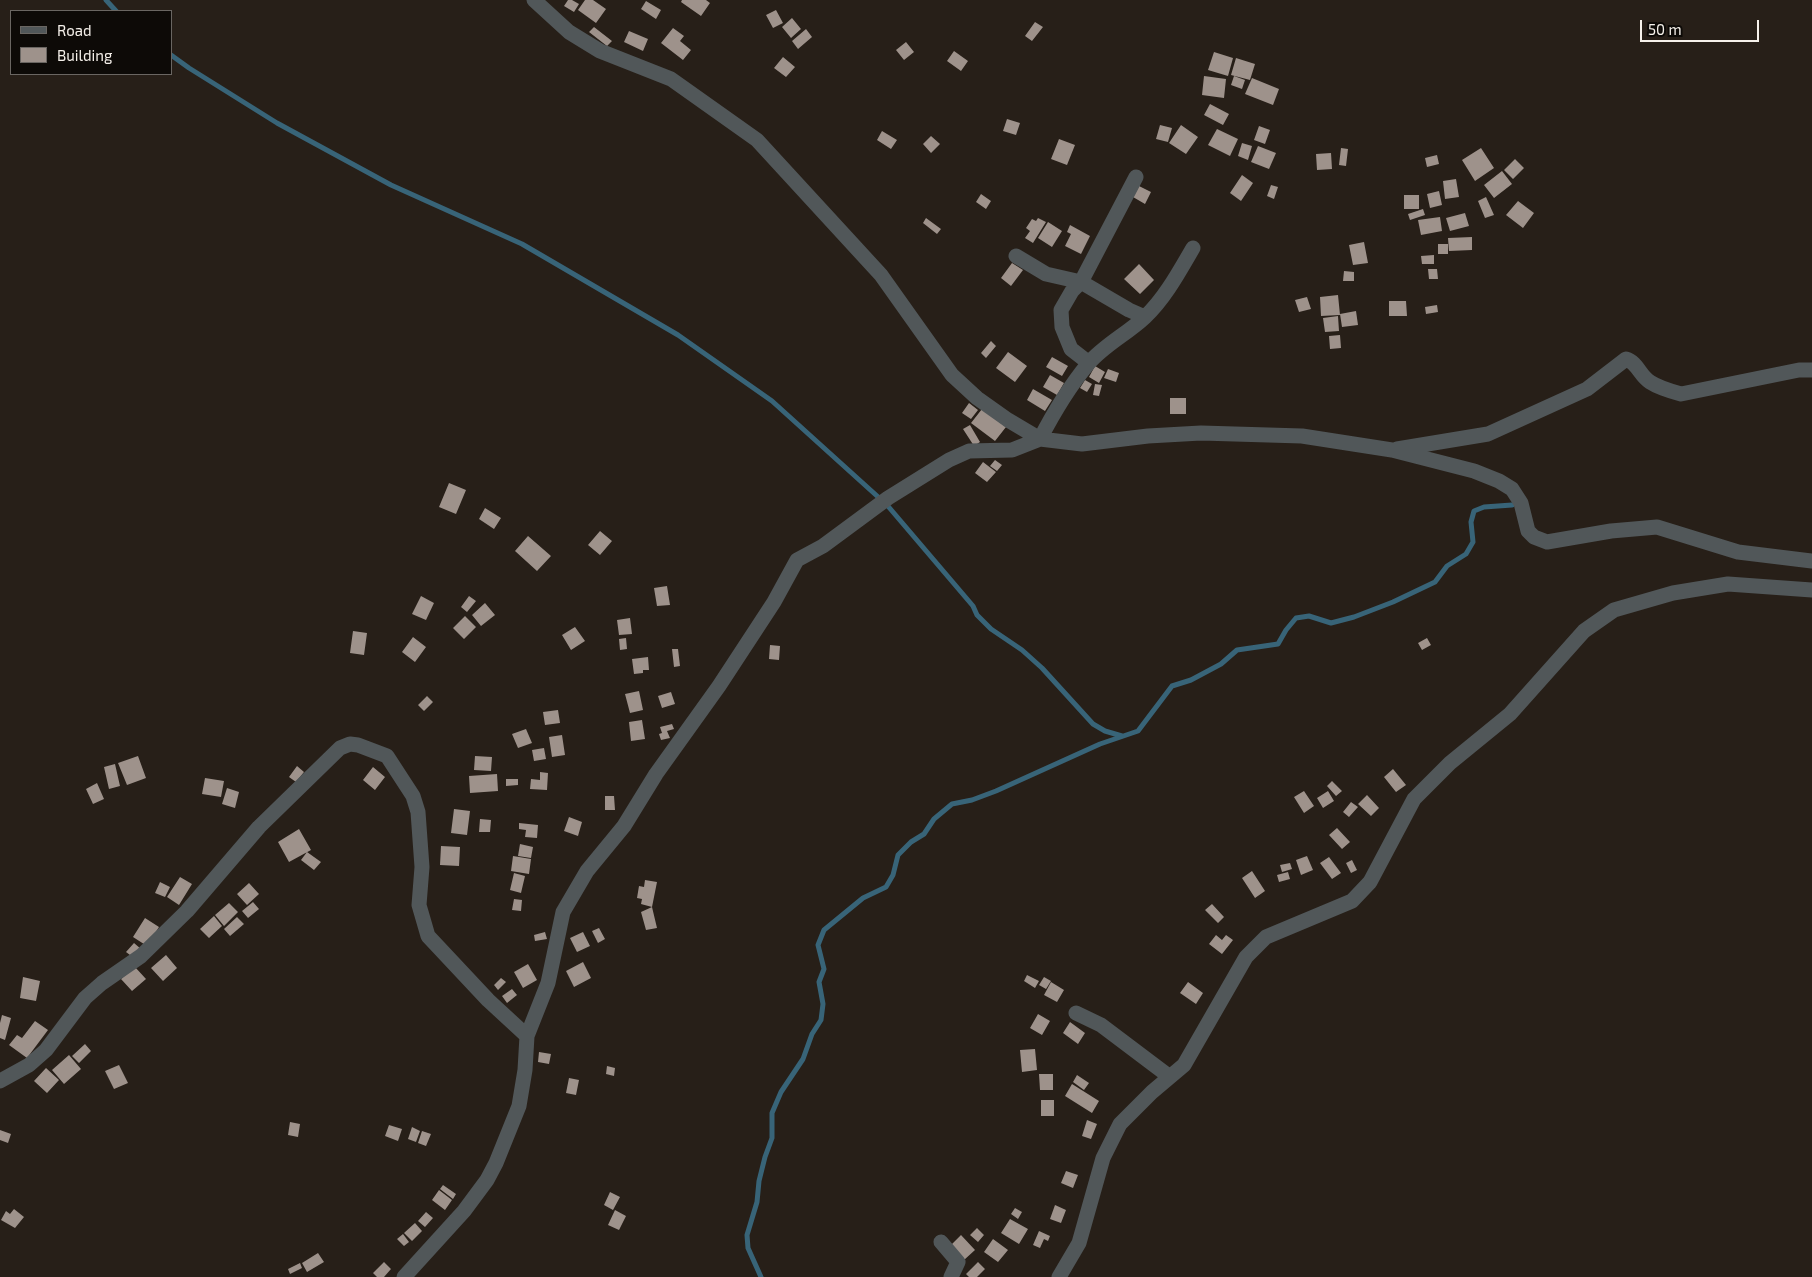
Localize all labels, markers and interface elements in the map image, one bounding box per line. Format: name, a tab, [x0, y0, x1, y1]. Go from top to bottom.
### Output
legend	[10, 10, 172, 75]
scale bar	[1642, 10, 1761, 42]
text: 50 m	[1648, 20, 1682, 38]
text: Road	[57, 21, 92, 39]
text: Building	[57, 46, 112, 64]

